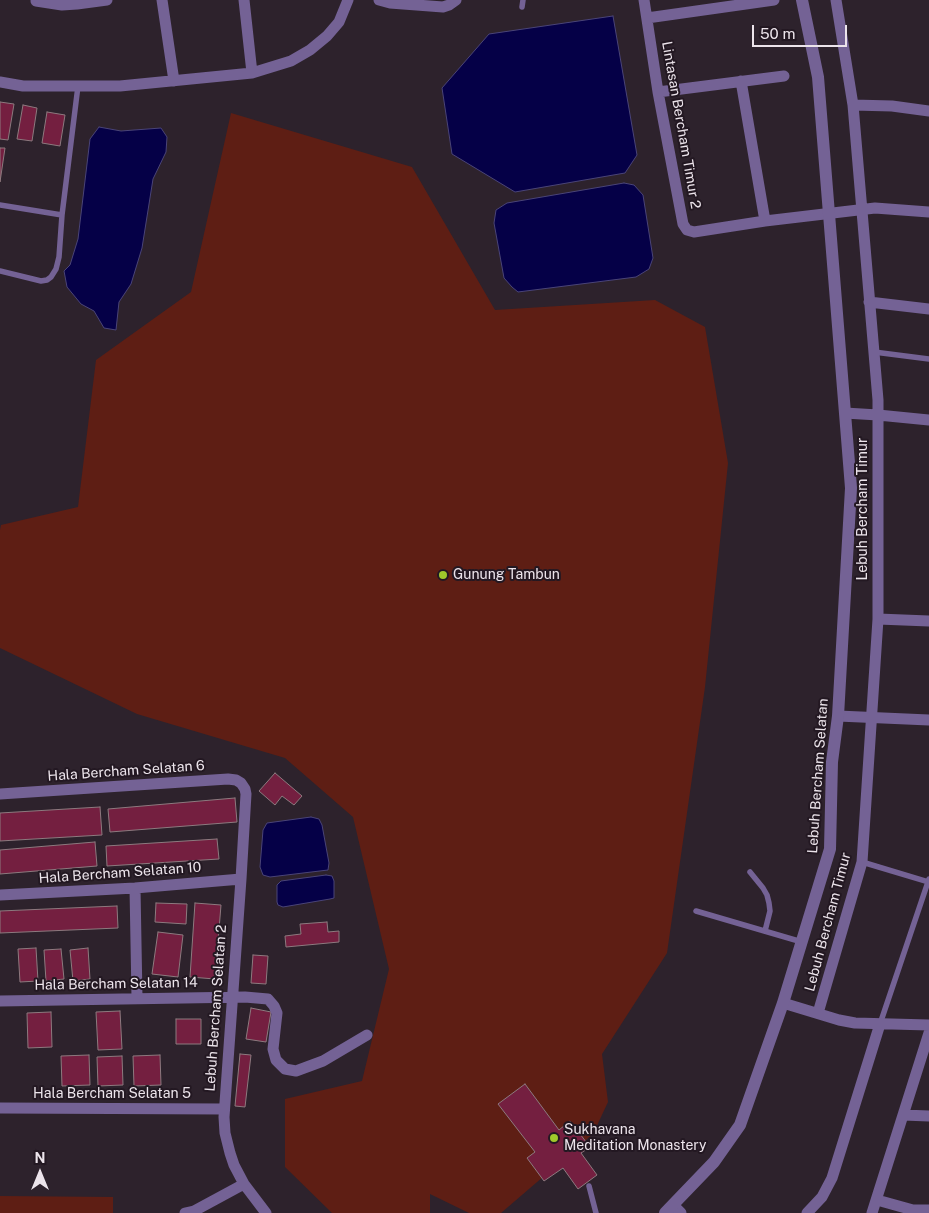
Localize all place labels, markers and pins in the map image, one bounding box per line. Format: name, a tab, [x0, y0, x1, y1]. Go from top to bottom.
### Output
place label: Gunung Tambun	[453, 567, 560, 583]
marker: Gunung Tambun	[437, 569, 449, 581]
place label: Sukhavana Meditation Monastery	[564, 1122, 706, 1154]
marker: Sukhavana Meditation Monastery	[548, 1132, 560, 1144]

